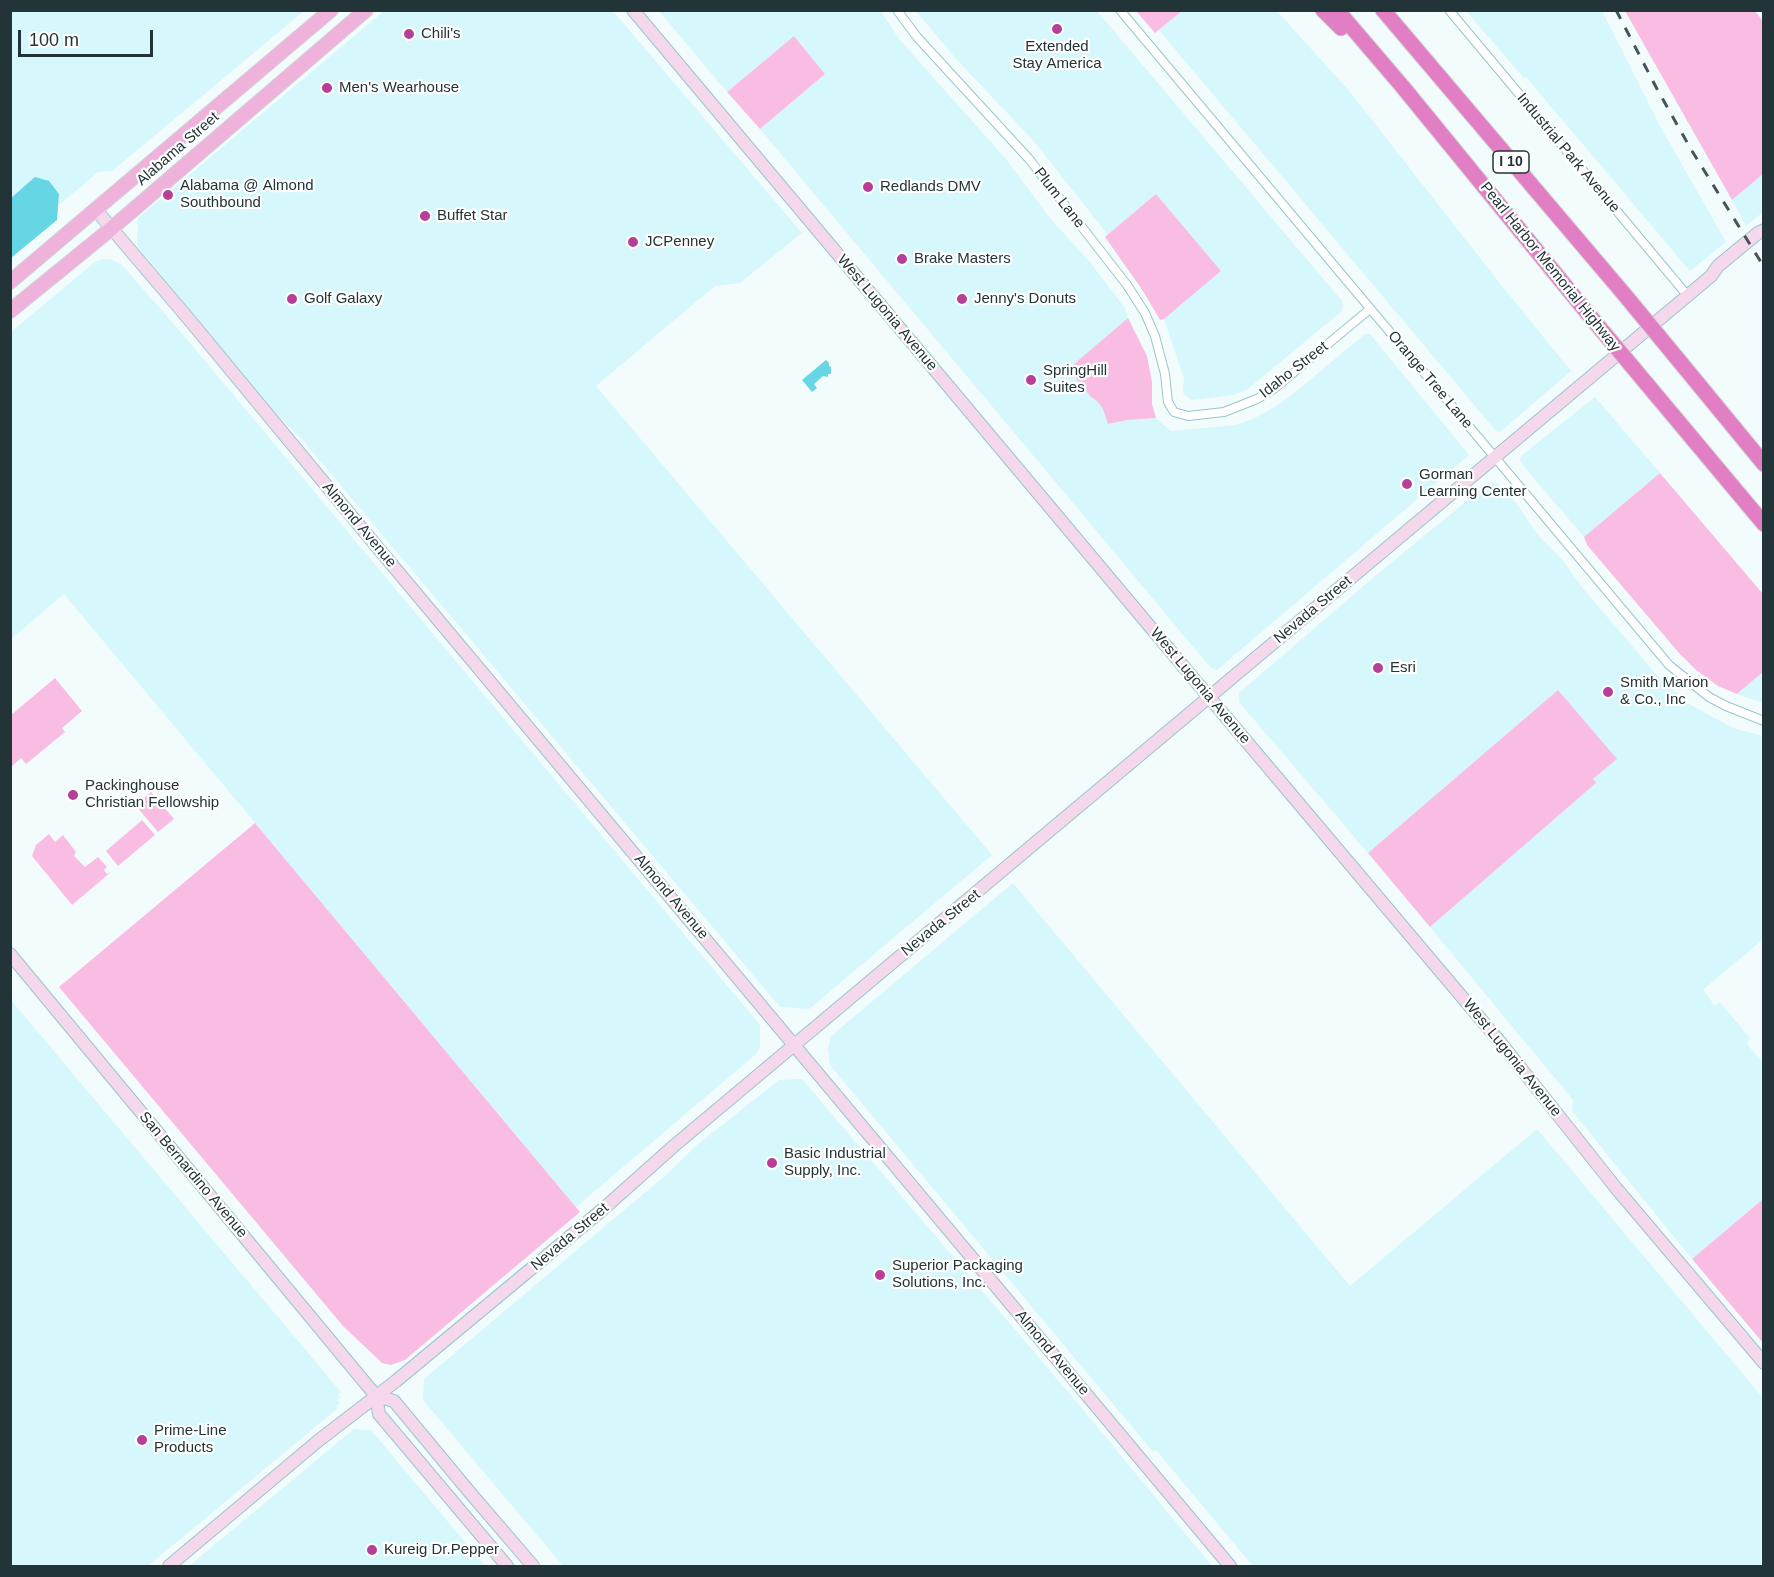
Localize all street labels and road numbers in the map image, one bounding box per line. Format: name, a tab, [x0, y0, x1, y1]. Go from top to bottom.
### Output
street label: Industrial Park Avenue	[1513, 90, 1623, 216]
street label: Alabama Street	[133, 108, 223, 190]
road number: I 10	[1493, 151, 1529, 173]
street label: Plum Lane	[1030, 164, 1088, 232]
street label: Pearl Harbor Memorial Highway	[1476, 179, 1624, 355]
street label: West Lugonia Avenue	[833, 251, 941, 375]
street label: Orange Tree Lane	[1384, 327, 1476, 433]
street label: Idaho Street	[1256, 338, 1332, 402]
street label: Almond Avenue	[318, 479, 400, 571]
street label: Nevada Street	[1270, 572, 1356, 648]
street label: West Lugonia Avenue	[1146, 624, 1254, 748]
street label: Almond Avenue	[630, 851, 712, 943]
street label: Nevada Street	[898, 886, 984, 960]
street label: West Lugonia Avenue	[1459, 996, 1565, 1120]
street label: San Bernardino Avenue	[135, 1108, 251, 1242]
street label: Nevada Street	[527, 1199, 613, 1275]
street label: Almond Avenue	[1011, 1307, 1093, 1399]

